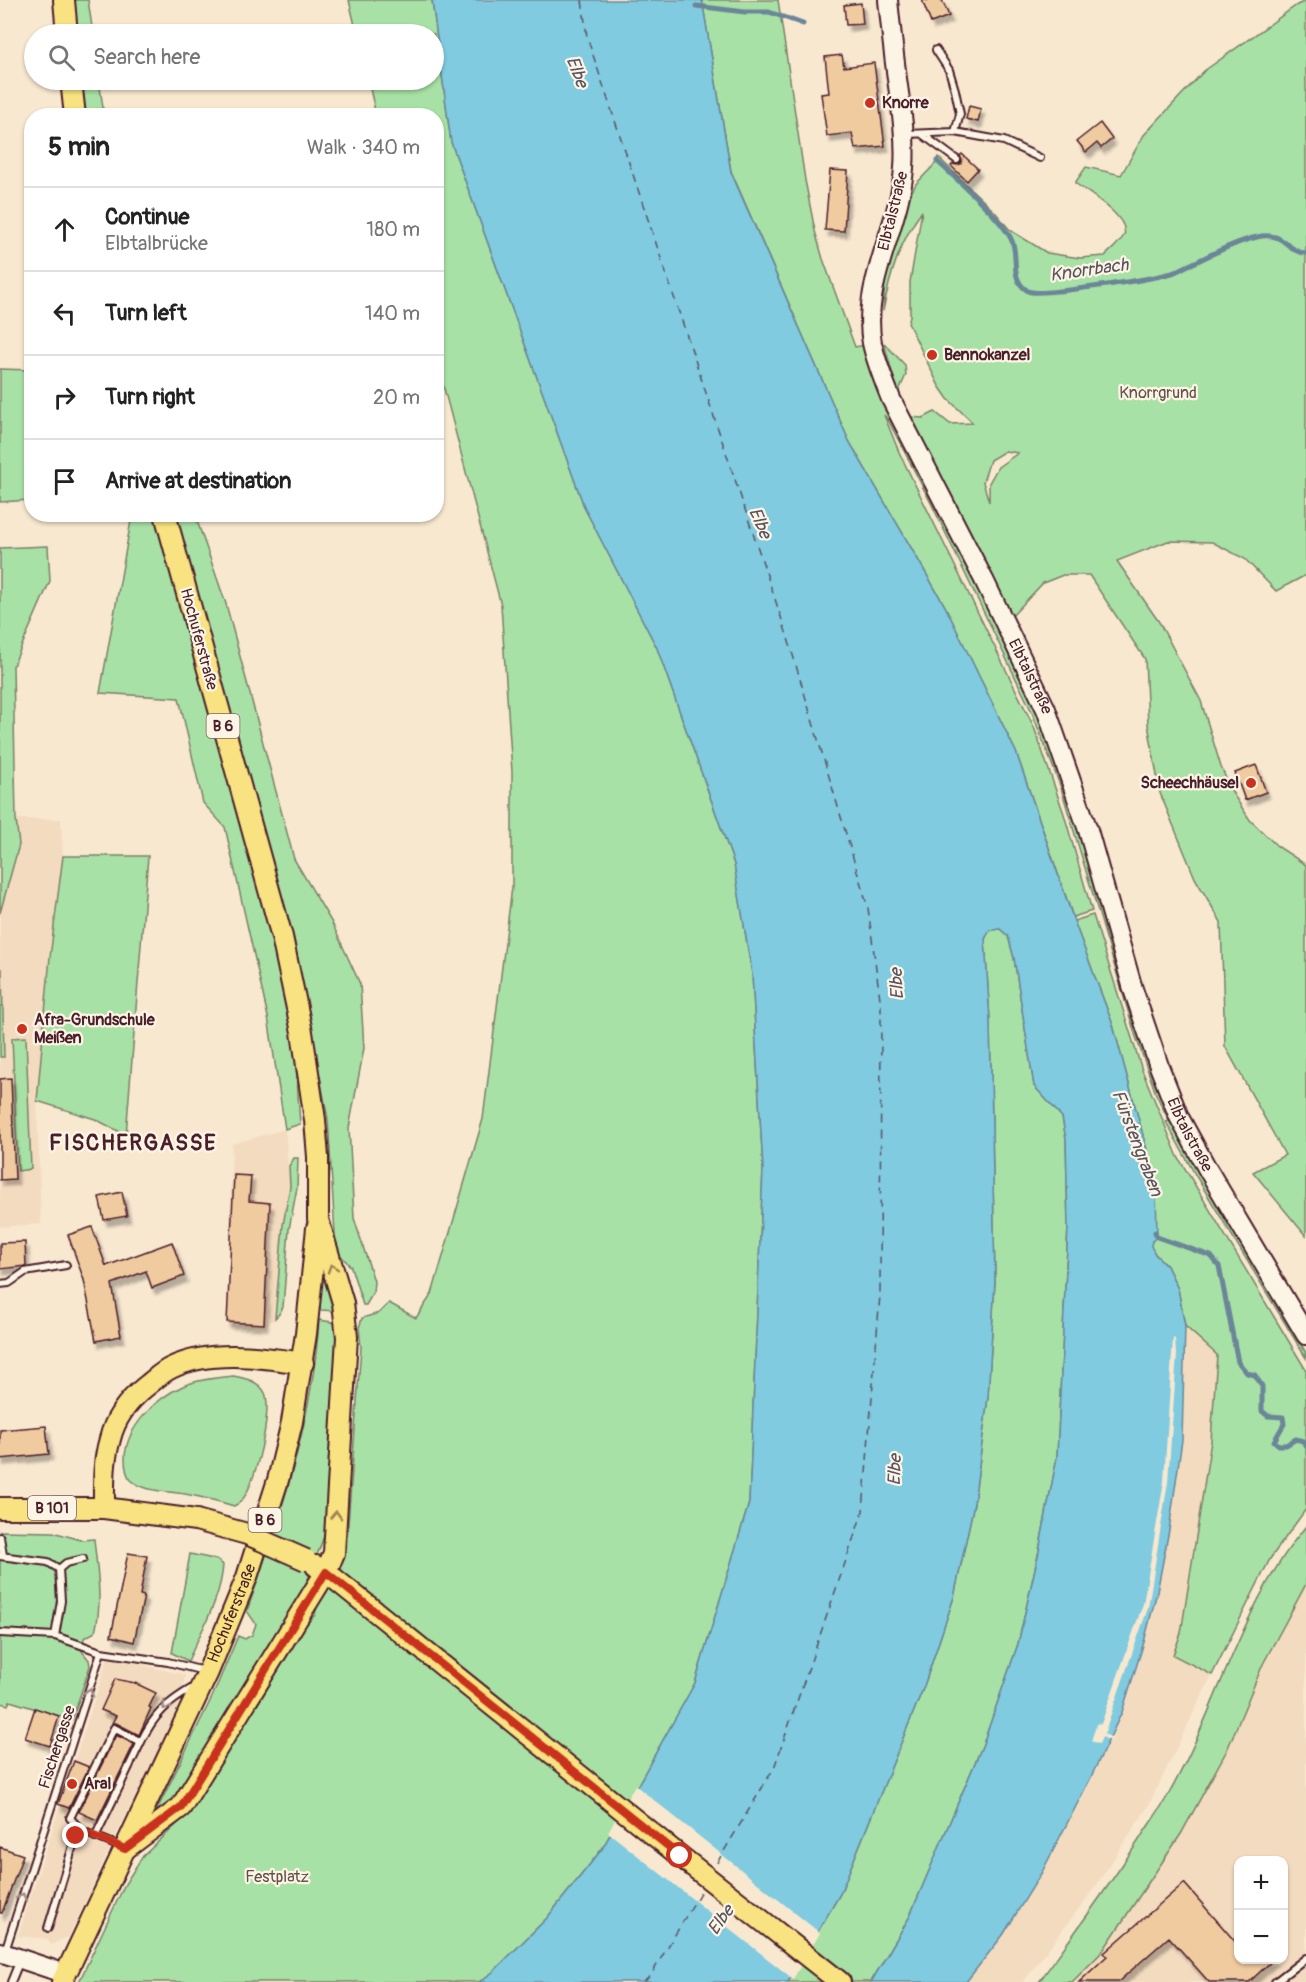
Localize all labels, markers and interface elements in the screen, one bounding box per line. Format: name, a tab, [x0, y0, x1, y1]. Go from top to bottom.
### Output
search box	[24, 24, 444, 90]
icon: search	[45, 41, 78, 74]
text: Search here	[93, 43, 200, 71]
water label: Elbe	[561, 53, 594, 93]
place label: Knorre	[882, 93, 930, 113]
marker: Knorre	[863, 96, 877, 110]
text: 5 min	[48, 131, 110, 163]
text: Walk · 340 m	[307, 135, 420, 160]
street label: Elbtalstraße	[873, 169, 913, 253]
text: Continue	[105, 203, 189, 231]
icon: ahead	[48, 213, 81, 246]
text: 180 m	[366, 217, 420, 242]
text: Elbtalbrücke	[105, 231, 208, 256]
water label: Knorrbach	[1048, 253, 1131, 287]
icon: left	[48, 297, 81, 330]
text: Turn left	[105, 299, 187, 327]
text: 140 m	[365, 301, 420, 326]
place label: Bennokanzel	[944, 345, 1031, 365]
marker: Bennokanzel	[925, 348, 939, 362]
icon: right	[48, 381, 81, 414]
text: Turn right	[105, 383, 195, 411]
park label: Knorrgrund	[1119, 383, 1197, 403]
text: 20 m	[373, 385, 420, 410]
icon: arrive	[48, 465, 81, 498]
text: Arrive at destination	[105, 467, 291, 495]
water label: Elbe	[743, 504, 778, 544]
street label: Hochuferstraße	[176, 586, 222, 692]
street label: Elbtalstraße	[1004, 636, 1057, 717]
road number: B 6	[206, 714, 240, 738]
place label: Scheechhäusel	[1141, 773, 1239, 793]
marker: Scheechhäusel	[1244, 776, 1258, 790]
water label: Elbe	[885, 966, 909, 1000]
place label: Afra-Grundschule Meißen	[34, 1010, 156, 1048]
marker: Afra-Grundschule Meißen	[15, 1022, 29, 1036]
water label: Fürstengraben	[1106, 1087, 1168, 1200]
street label: Elbtalstraße	[1162, 1095, 1217, 1175]
district label: FISCHERGASSE	[49, 1129, 217, 1157]
one-way arrow	[327, 1263, 339, 1274]
water label: Elbe	[883, 1452, 907, 1486]
road number: B 101	[28, 1496, 76, 1520]
road number: B 6	[248, 1508, 282, 1532]
one-way arrow	[330, 1511, 343, 1520]
street label: Hochuferstraße	[203, 1561, 261, 1666]
one-way arrow	[81, 1687, 94, 1698]
one-way arrow	[162, 1700, 173, 1710]
street label: Fischergasse	[34, 1703, 80, 1791]
place label: Aral	[84, 1774, 112, 1794]
marker: Aral	[65, 1777, 79, 1791]
route end	[62, 1822, 88, 1848]
route start	[666, 1842, 692, 1868]
map controls	[1234, 1856, 1288, 1964]
button: +	[1234, 1856, 1288, 1910]
park label: Festplatz	[245, 1867, 309, 1887]
one-way arrow	[15, 1892, 27, 1903]
water label: Elbe	[702, 1899, 741, 1939]
button: −	[1234, 1910, 1288, 1964]

